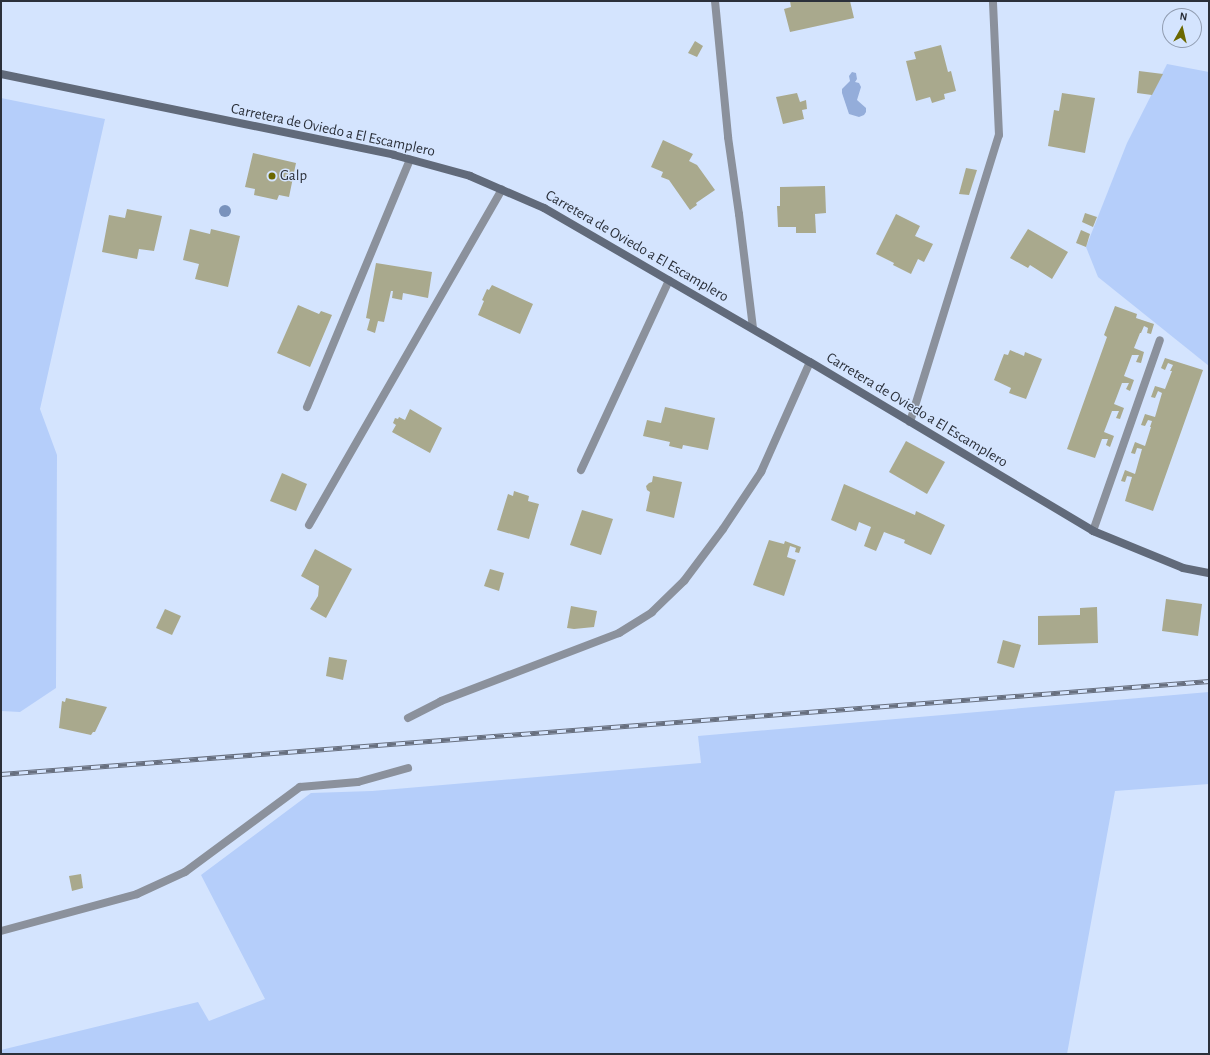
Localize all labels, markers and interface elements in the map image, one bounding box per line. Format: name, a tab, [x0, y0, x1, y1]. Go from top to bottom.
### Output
north arrow	[1162, 8, 1202, 48]
text: N	[1179, 11, 1188, 23]
street label: Carretera de Oviedo a El Escamplero	[229, 100, 437, 160]
place label: Galp	[280, 167, 307, 185]
marker: Galp	[267, 171, 277, 181]
street label: Carretera de Oviedo a El Escamplero	[542, 186, 732, 306]
street label: Carretera de Oviedo a El Escamplero	[823, 349, 1011, 471]

